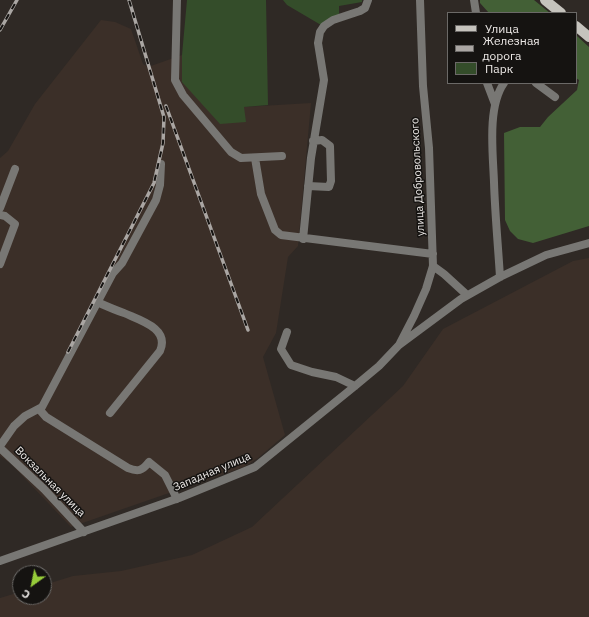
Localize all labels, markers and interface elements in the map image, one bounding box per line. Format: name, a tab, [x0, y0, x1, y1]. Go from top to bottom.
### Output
legend	[447, 12, 577, 84]
text: Улица	[485, 21, 519, 36]
text: Железная дорога	[482, 33, 540, 63]
text: Парк	[485, 61, 513, 76]
street label: улица Добровольского	[408, 118, 428, 236]
street label: Вокзальная улица	[12, 444, 88, 520]
street label: Западная улица	[171, 450, 253, 494]
north arrow	[12, 565, 52, 605]
text: С	[19, 586, 33, 602]

